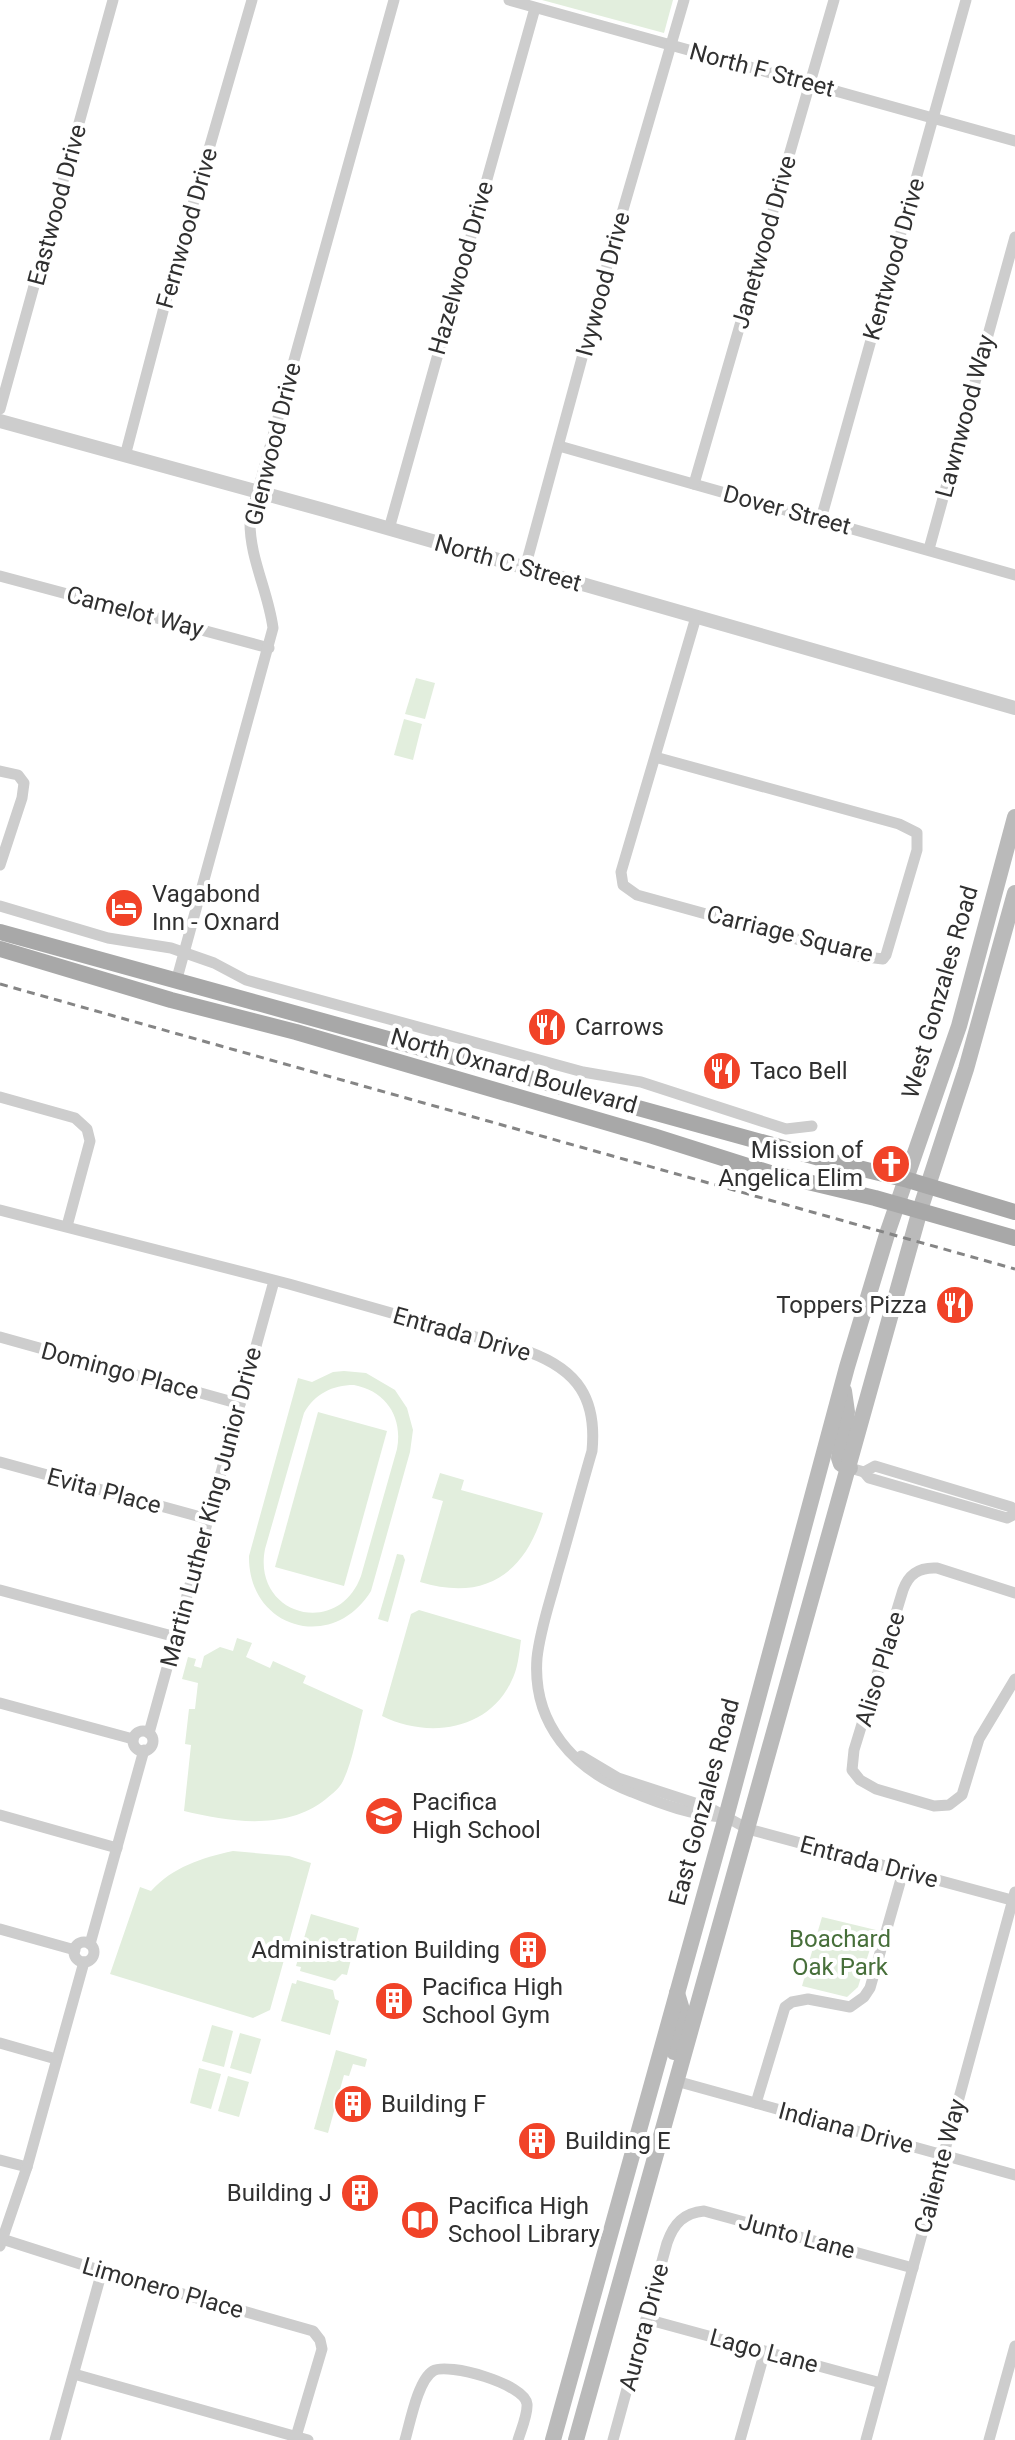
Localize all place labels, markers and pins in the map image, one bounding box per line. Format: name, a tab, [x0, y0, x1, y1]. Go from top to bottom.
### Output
place label: Vagabond Inn - Oxnard	[152, 880, 280, 936]
hotel icon: Vagabond Inn - Oxnard	[103, 887, 145, 929]
restaurant icon: Carrows	[526, 1006, 568, 1048]
place label: Carrows	[575, 1013, 664, 1041]
restaurant icon: Taco Bell	[701, 1050, 743, 1092]
place label: Taco Bell	[750, 1057, 848, 1085]
place label: Mission of Angelica Elim	[718, 1136, 864, 1192]
church icon: Mission of Angelica Elim	[870, 1143, 912, 1185]
restaurant icon: Toppers Pizza	[934, 1284, 976, 1326]
place label: Toppers Pizza	[776, 1291, 927, 1319]
place label: Pacifica High School	[412, 1788, 541, 1844]
school or university icon: Pacifica High School	[363, 1795, 405, 1837]
building icon: Administration Building	[507, 1929, 549, 1971]
place label: Administration Building	[251, 1936, 500, 1964]
place label: Pacifica High School Gym	[422, 1973, 563, 2029]
building icon: Pacifica High School Gym	[373, 1980, 415, 2022]
building icon: Building F	[332, 2083, 374, 2125]
place label: Building F	[381, 2090, 486, 2118]
building icon: Building E	[516, 2120, 558, 2162]
place label: Building E	[565, 2127, 671, 2155]
building icon: Building J	[339, 2172, 381, 2214]
place label: Building J	[227, 2179, 332, 2207]
place label: Pacifica High School Library	[448, 2192, 600, 2248]
library icon: Pacifica High School Library	[399, 2199, 441, 2241]

